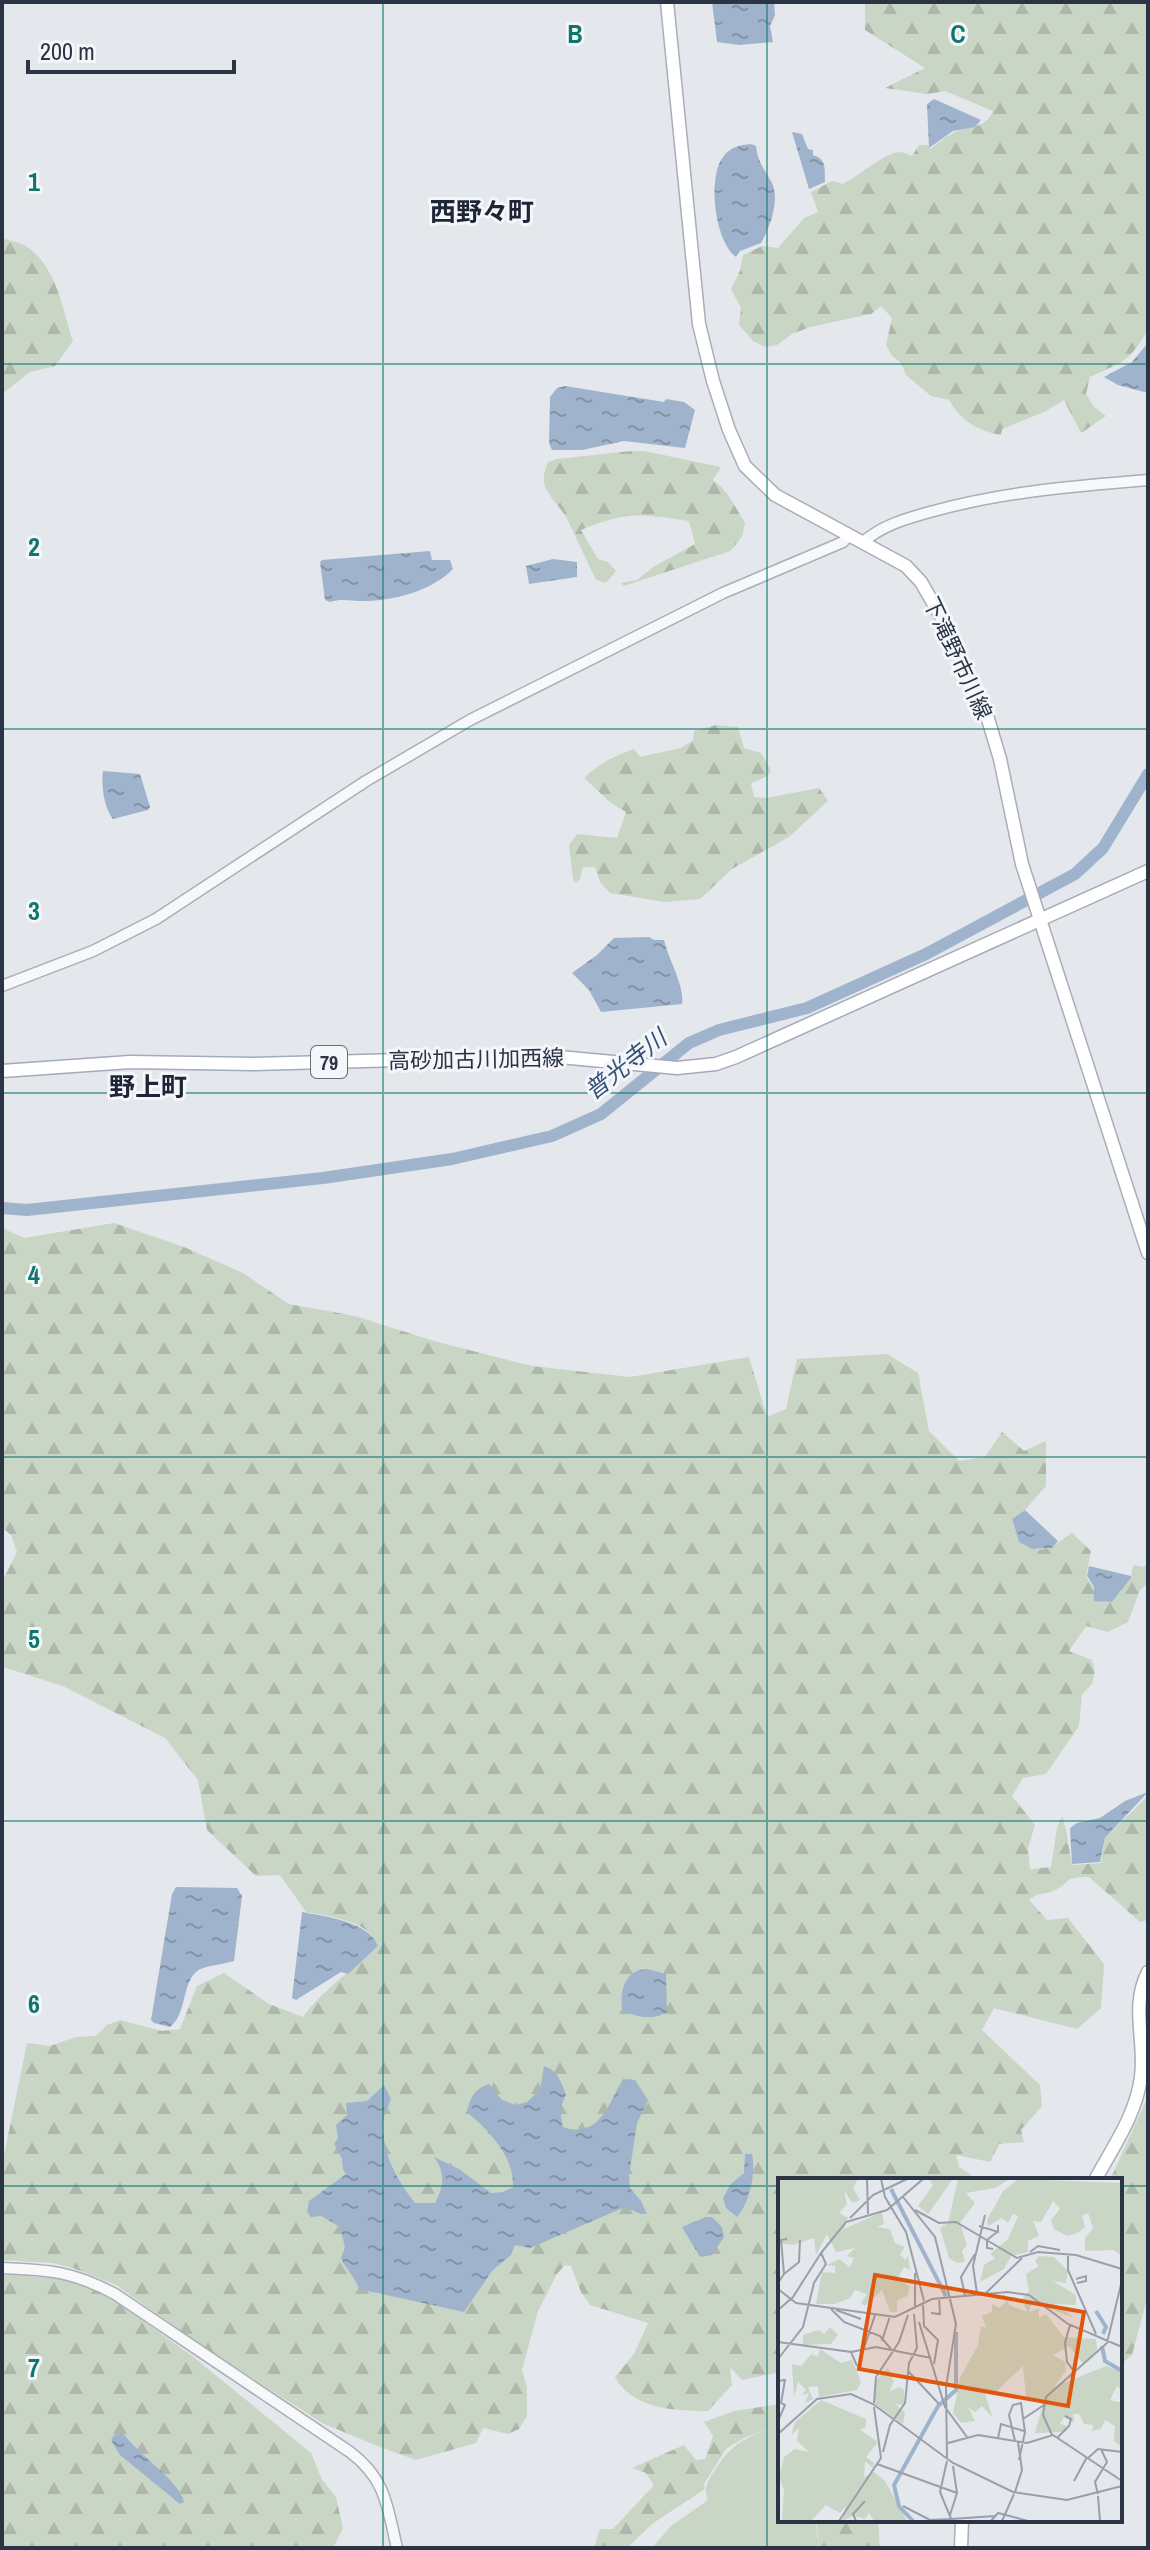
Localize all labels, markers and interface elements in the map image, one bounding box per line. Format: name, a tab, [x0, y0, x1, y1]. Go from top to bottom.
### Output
text: B	[567, 16, 583, 51]
text: C	[950, 16, 966, 51]
scale bar	[28, 24, 234, 74]
text: 200 m	[40, 35, 95, 67]
text: 1	[28, 164, 40, 199]
district label: 西野々町	[430, 194, 534, 229]
text: 2	[28, 529, 40, 564]
street label: 下滝野市川線	[917, 592, 999, 724]
text: 3	[28, 893, 40, 928]
water label: 普光寺川	[577, 1020, 675, 1106]
street label: 高砂加古川加西線	[388, 1042, 564, 1076]
road number: 79	[311, 1046, 347, 1078]
district label: 野上町	[109, 1069, 187, 1104]
text: 4	[28, 1257, 40, 1292]
text: 5	[28, 1621, 40, 1656]
text: 6	[28, 1986, 40, 2021]
inset map	[778, 2178, 1122, 2522]
text: 7	[28, 2350, 40, 2385]

